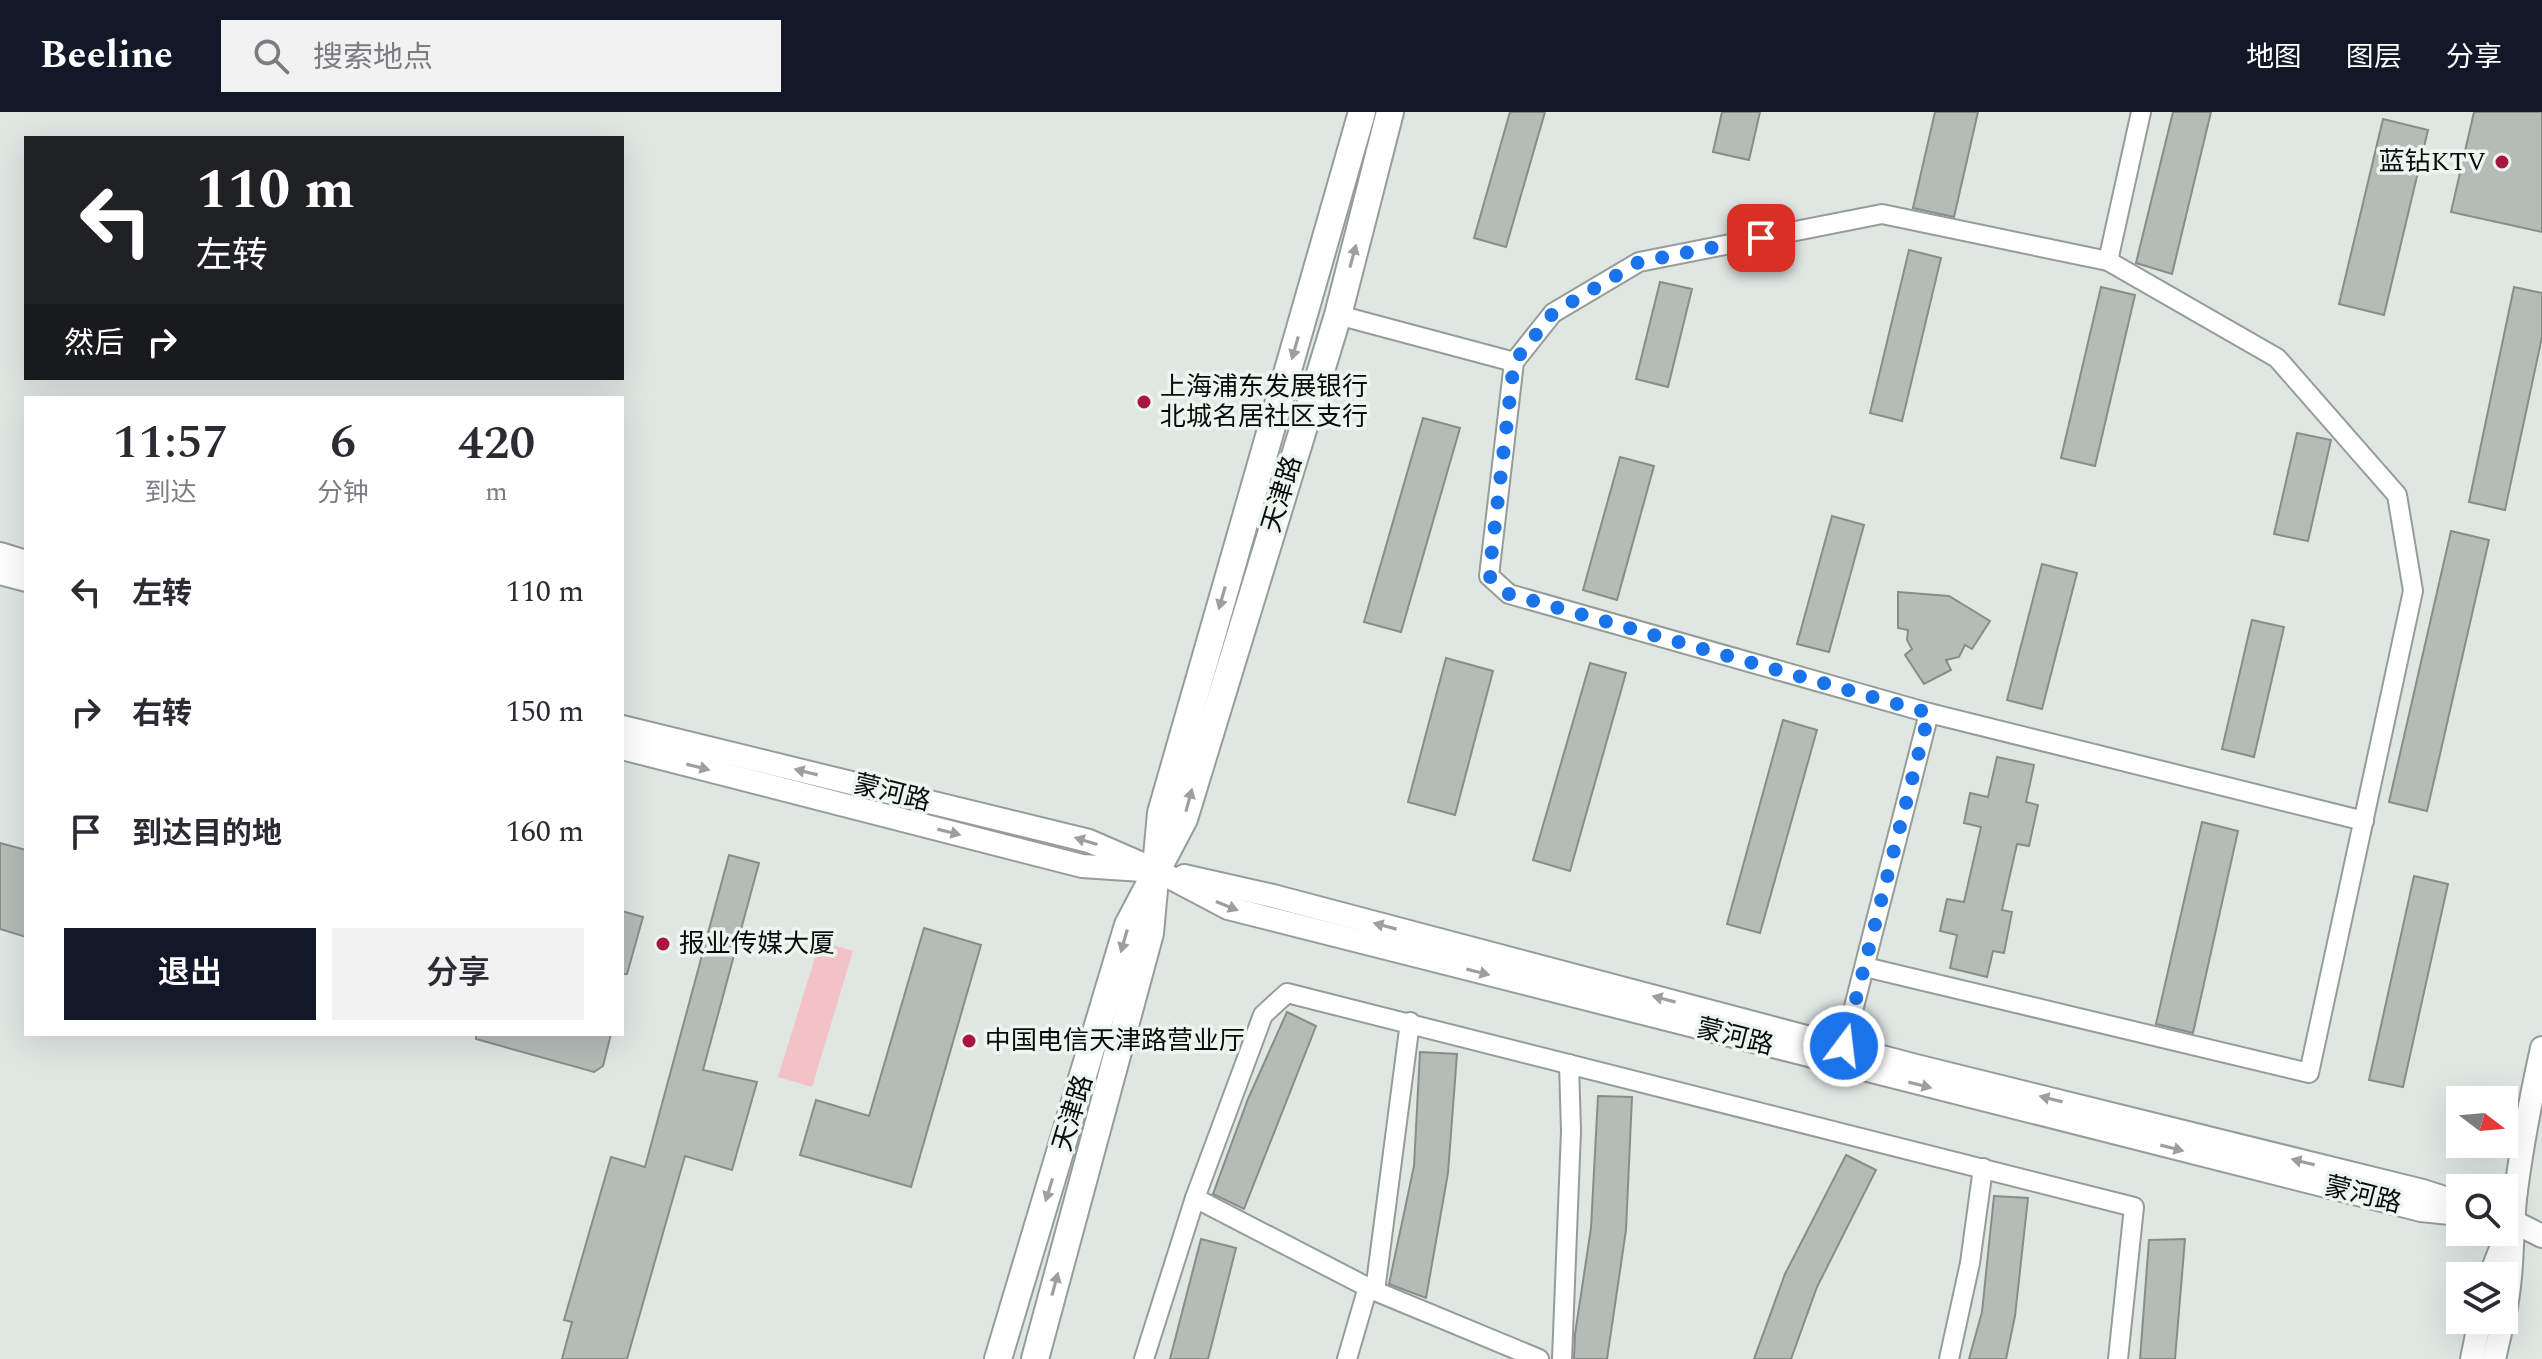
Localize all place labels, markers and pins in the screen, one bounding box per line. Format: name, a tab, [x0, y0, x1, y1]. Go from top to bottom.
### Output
place label: 蓝钻KTV	[2379, 142, 2486, 182]
marker: 蓝钻KTV	[2493, 153, 2511, 171]
pin	[1727, 204, 1795, 272]
place label: 上海浦东发展银行 北城名居社区支行	[1160, 367, 1368, 437]
marker: 上海浦东发展银行 北城名居社区支行	[1135, 393, 1153, 411]
place label: 报业传媒大厦	[679, 924, 835, 964]
marker: 报业传媒大厦	[654, 935, 672, 953]
place label: 中国电信天津路营业厅	[985, 1021, 1245, 1061]
marker: 中国电信天津路营业厅	[960, 1032, 978, 1050]

